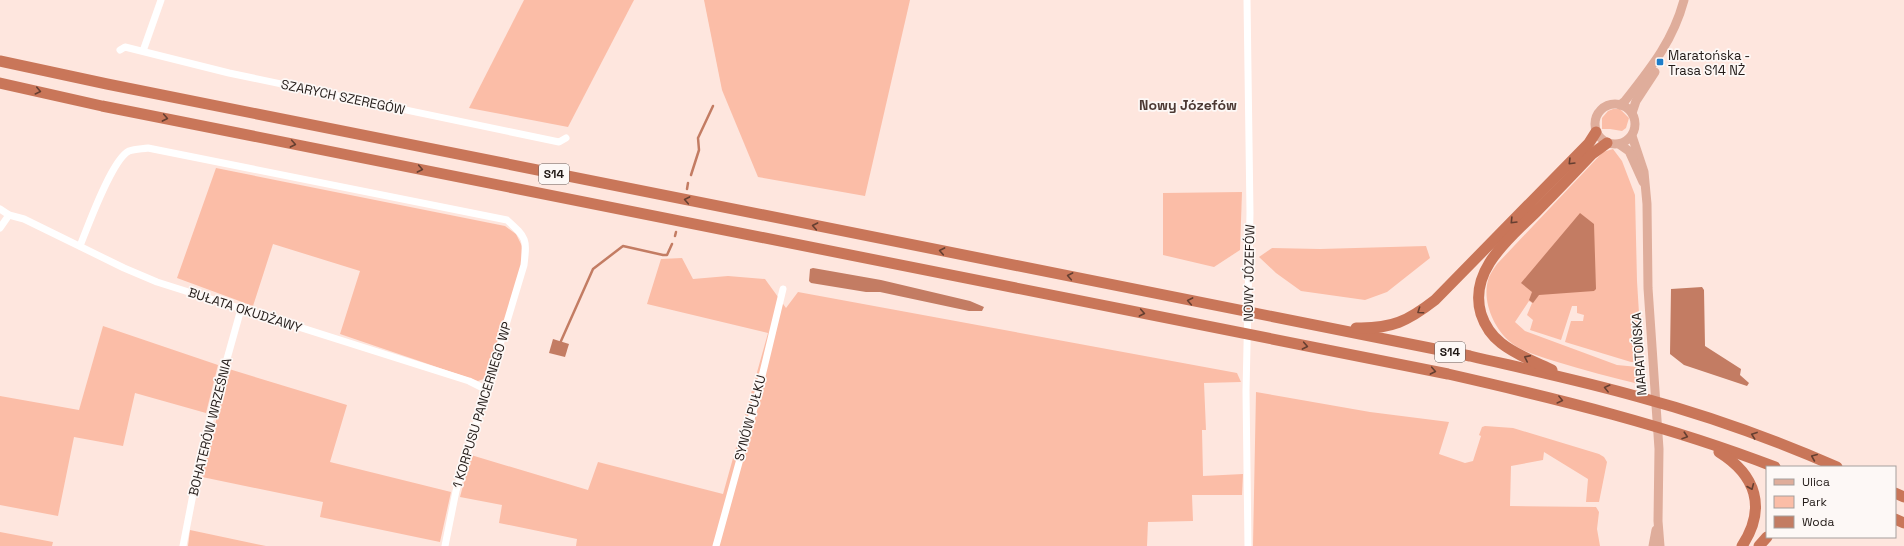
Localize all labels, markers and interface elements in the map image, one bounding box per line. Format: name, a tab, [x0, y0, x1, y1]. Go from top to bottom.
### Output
place label: Maratońska - Trasa S14 NŻ	[1668, 47, 1750, 79]
marker: Maratońska - Trasa S14 NŻ	[1655, 57, 1665, 67]
street label: SZARYCH SZEREGÓW	[279, 76, 407, 118]
one-way arrow	[35, 87, 41, 95]
district label: Nowy Józefów	[1139, 96, 1237, 114]
one-way arrow	[162, 113, 168, 122]
one-way arrow	[290, 139, 296, 147]
one-way arrow	[1568, 157, 1576, 164]
road number: S14	[539, 164, 569, 184]
one-way arrow	[417, 165, 423, 173]
one-way arrow	[684, 197, 691, 205]
one-way arrow	[1510, 216, 1518, 224]
one-way arrow	[812, 222, 818, 230]
street label: NOWY JÓZEFÓW	[1240, 224, 1258, 322]
one-way arrow	[939, 247, 946, 256]
one-way arrow	[1067, 273, 1073, 281]
street label: BUŁATA OKUDŻAWY	[186, 284, 304, 336]
one-way arrow	[1187, 297, 1193, 305]
one-way arrow	[1417, 306, 1424, 313]
one-way arrow	[1139, 309, 1145, 317]
street label: MARATOŃSKA	[1628, 312, 1650, 396]
street label: 1 KORPUSU PANCERNEGO WP	[449, 320, 515, 490]
one-way arrow	[1302, 341, 1308, 349]
road number: S14	[1435, 342, 1465, 362]
one-way arrow	[1523, 355, 1531, 363]
street label: BOHATERÓW WRZEŚNIA	[185, 356, 235, 498]
one-way arrow	[1430, 367, 1436, 375]
street label: SYNÓW PUŁKU	[730, 373, 770, 463]
one-way arrow	[1603, 385, 1610, 393]
one-way arrow	[1557, 396, 1563, 404]
one-way arrow	[1681, 431, 1688, 440]
one-way arrow	[1751, 431, 1758, 439]
one-way arrow	[1810, 454, 1817, 462]
legend	[1766, 466, 1896, 538]
text: Ulica	[1802, 474, 1830, 490]
one-way arrow	[1746, 483, 1754, 490]
text: Park	[1802, 494, 1827, 510]
text: Woda	[1802, 514, 1834, 530]

